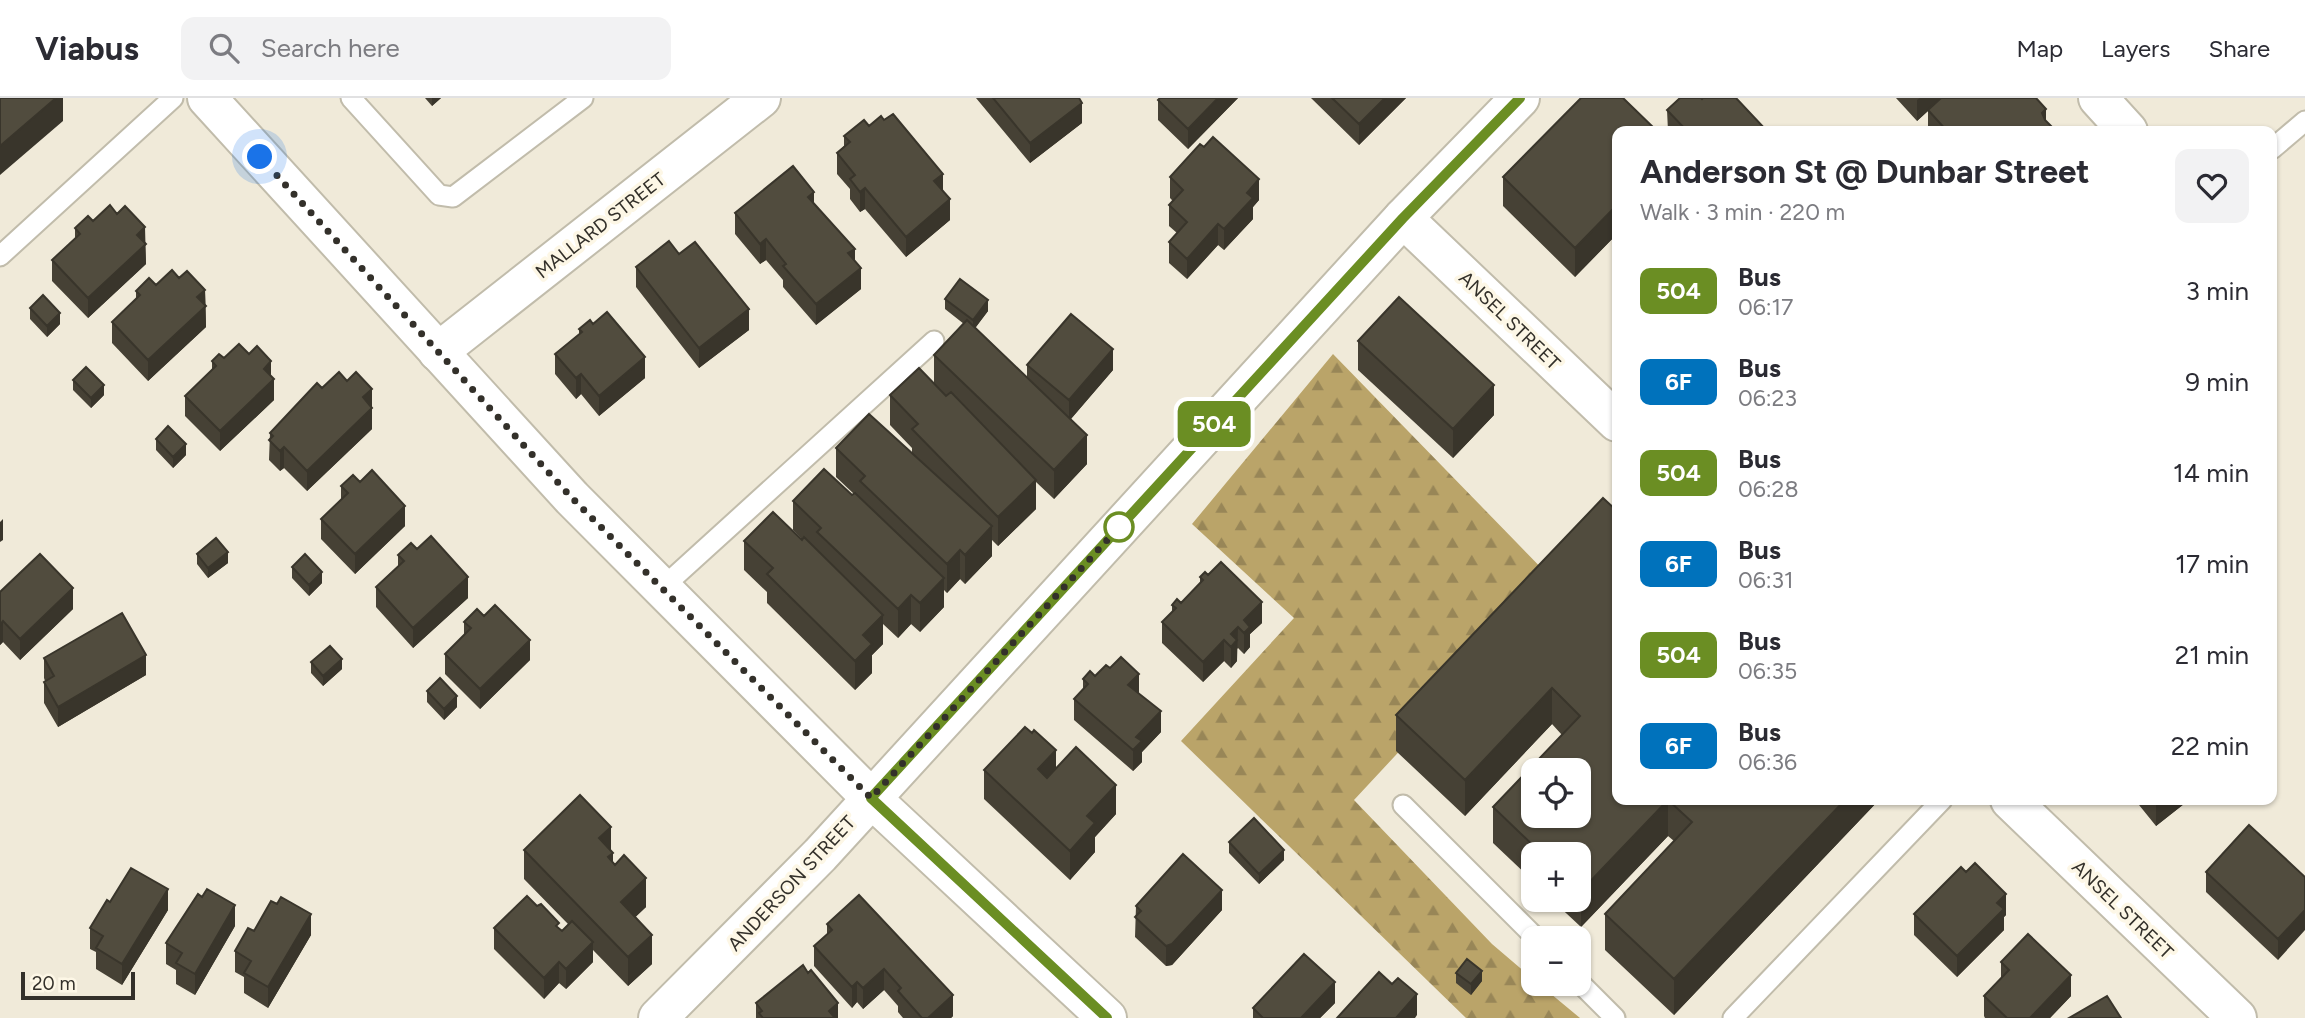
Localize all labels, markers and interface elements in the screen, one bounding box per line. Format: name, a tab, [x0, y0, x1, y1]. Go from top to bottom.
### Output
search box	[181, 17, 671, 80]
text: Viabus	[35, 29, 139, 68]
icon: search	[205, 29, 243, 67]
text: Search here	[261, 32, 400, 64]
text: Map	[2016, 34, 2063, 63]
text: Layers	[2101, 34, 2170, 63]
text: Share	[2208, 34, 2270, 63]
your location	[242, 139, 277, 174]
button: heart	[2175, 149, 2249, 223]
text: Anderson St @ Dunbar Street	[1640, 152, 2089, 191]
street label: MALLARD STREET	[531, 167, 670, 283]
text: Walk · 3 min · 220 m	[1640, 198, 1845, 226]
text: Bus	[1738, 261, 1781, 293]
street label: ANSEL STREET	[1454, 266, 1566, 375]
text: 3 min	[2186, 275, 2249, 307]
text: 504	[1656, 276, 1701, 305]
text: 06:17	[1738, 293, 1793, 321]
text: Bus	[1738, 352, 1781, 384]
text: 9 min	[2185, 366, 2249, 398]
text: 6F	[1665, 367, 1692, 396]
text: 06:23	[1738, 384, 1797, 412]
line badge: 504	[1174, 401, 1254, 447]
text: 504	[1192, 409, 1236, 438]
text: Bus	[1738, 443, 1781, 475]
text: 14 min	[2173, 457, 2249, 489]
text: 504	[1656, 458, 1701, 487]
text: 06:28	[1738, 475, 1799, 503]
unlabelled marker	[1104, 512, 1134, 542]
text: Bus	[1738, 534, 1781, 566]
text: 17 min	[2175, 548, 2249, 580]
text: 6F	[1665, 549, 1692, 578]
text: 06:31	[1738, 566, 1794, 594]
text: Bus	[1738, 625, 1781, 657]
text: 21 min	[2175, 639, 2249, 671]
text: 504	[1656, 640, 1701, 669]
text: 06:35	[1738, 657, 1797, 685]
text: Bus	[1738, 716, 1781, 748]
text: 22 min	[2171, 730, 2249, 762]
text: 6F	[1665, 731, 1692, 760]
text: 06:36	[1738, 748, 1797, 776]
map controls	[1521, 758, 1591, 996]
button: locate	[1521, 758, 1591, 828]
street label: ANDERSON STREET	[723, 811, 860, 956]
button: +	[1521, 842, 1591, 912]
street label: ANSEL STREET	[2067, 855, 2179, 964]
button: −	[1521, 926, 1591, 996]
scale bar	[21, 969, 135, 1001]
text: 20 m	[32, 972, 76, 995]

